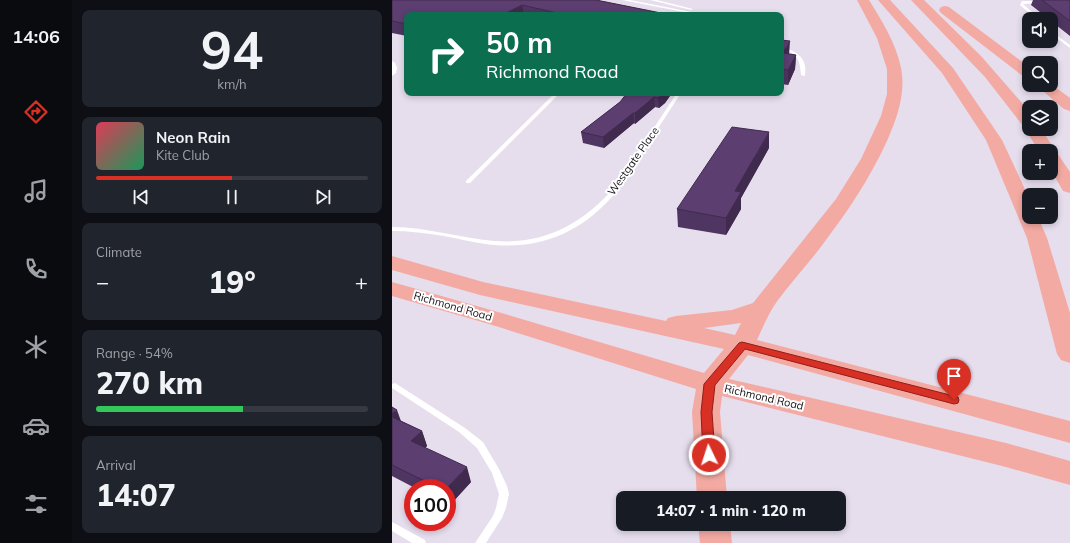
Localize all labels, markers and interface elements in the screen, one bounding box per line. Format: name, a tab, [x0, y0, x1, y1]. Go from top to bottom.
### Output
map controls	[1022, 12, 1058, 224]
button: sound	[1022, 12, 1058, 48]
text: 94	[201, 17, 263, 82]
text: 14:06	[12, 25, 60, 48]
text: 50 m	[486, 25, 552, 60]
icon: right	[420, 28, 472, 80]
button: search	[1022, 56, 1058, 92]
text: Richmond Road	[486, 60, 618, 83]
text: km/h	[217, 76, 247, 92]
icon: directions	[22, 98, 50, 126]
button: layers	[1022, 100, 1058, 136]
street label: Westgate Place	[604, 124, 662, 198]
text: Neon Rain	[156, 128, 230, 147]
button: +	[1022, 144, 1058, 180]
text: Kite Club	[156, 147, 210, 163]
icon: music	[22, 177, 50, 205]
icon: previous	[130, 186, 152, 208]
icon: pause	[221, 186, 243, 208]
icon: next	[312, 186, 334, 208]
button: −	[1022, 188, 1058, 224]
text: Climate	[96, 244, 142, 260]
icon: phone	[22, 255, 50, 283]
text: 19°	[208, 263, 256, 301]
text: −	[96, 268, 109, 296]
text: +	[355, 268, 368, 296]
street label: Richmond Road	[412, 288, 494, 324]
icon: climate	[22, 333, 50, 361]
text: Range · 54%	[96, 345, 173, 361]
pin	[937, 359, 971, 400]
text: 270 km	[96, 364, 203, 402]
icon: arrive	[943, 365, 965, 387]
street label: Richmond Road	[723, 381, 805, 413]
icon: car	[22, 412, 50, 440]
position arrow	[688, 434, 730, 476]
text: Arrival	[96, 457, 136, 473]
text: 14:07	[96, 476, 176, 514]
speed limit sign: 100	[404, 479, 456, 531]
icon: filters	[22, 490, 50, 518]
text: 14:07 · 1 min · 120 m	[656, 501, 806, 520]

